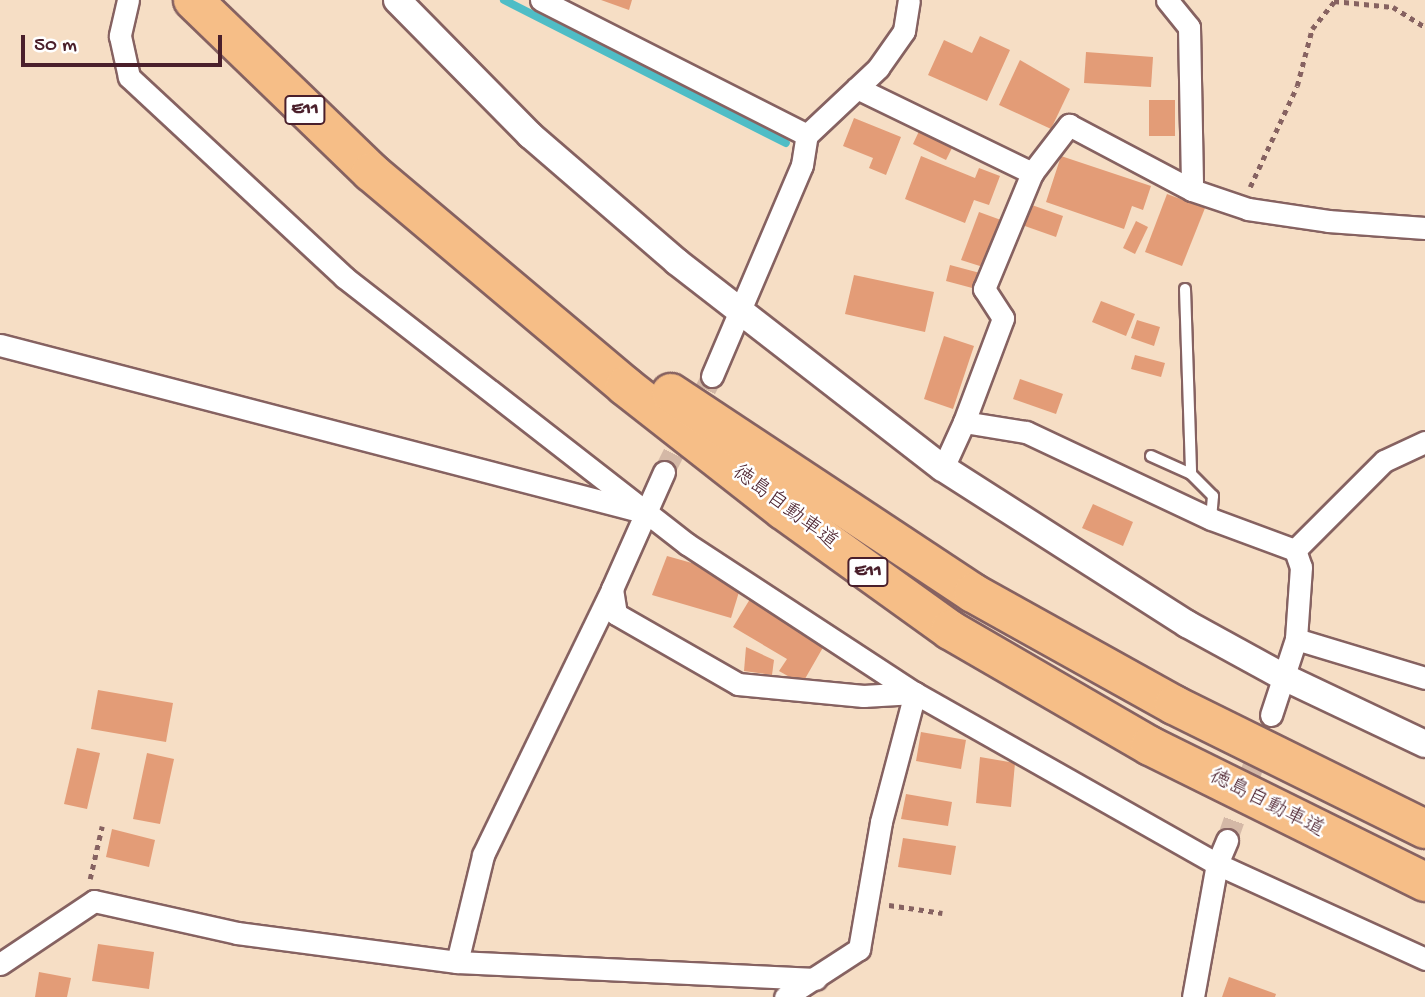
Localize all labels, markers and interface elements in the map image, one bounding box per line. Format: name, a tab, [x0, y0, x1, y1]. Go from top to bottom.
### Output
scale bar	[24, 21, 226, 65]
text: 50 m	[34, 34, 77, 59]
road number: E11	[284, 94, 326, 125]
street label: 徳島自動車道	[726, 461, 842, 557]
road number: E11	[847, 556, 889, 587]
street label: 徳島自動車道	[1204, 765, 1328, 845]

